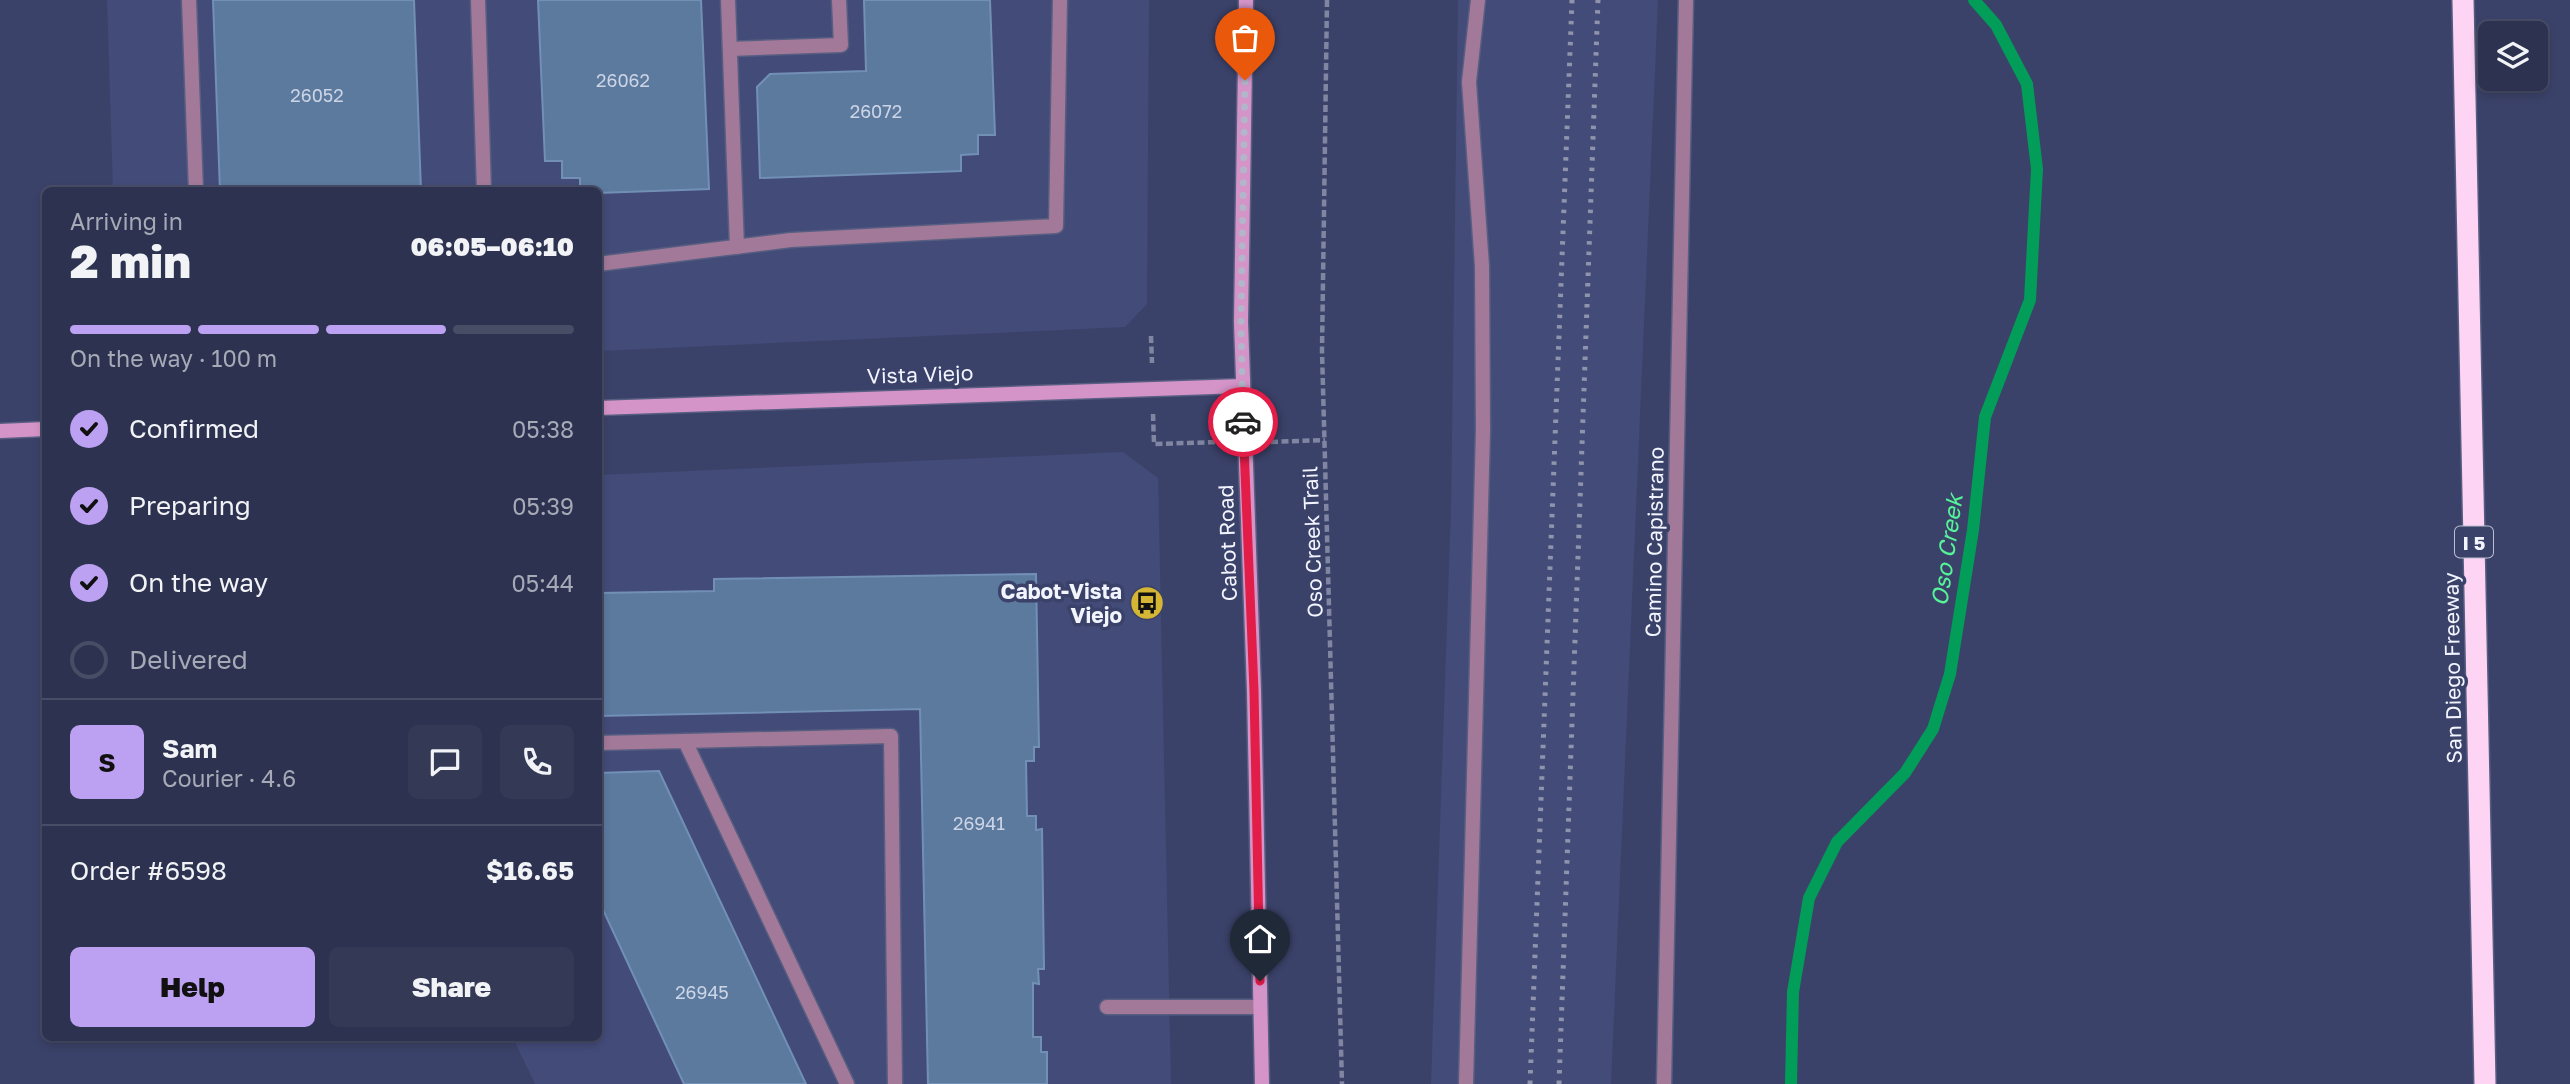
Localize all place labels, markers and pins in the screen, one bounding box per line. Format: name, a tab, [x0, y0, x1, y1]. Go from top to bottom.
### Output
pin	[1215, 8, 1275, 80]
place label: Cabot-Vista Viejo	[1001, 578, 1122, 628]
bus stop icon: Cabot-Vista Viejo	[1128, 584, 1166, 622]
pin	[1230, 909, 1290, 981]

